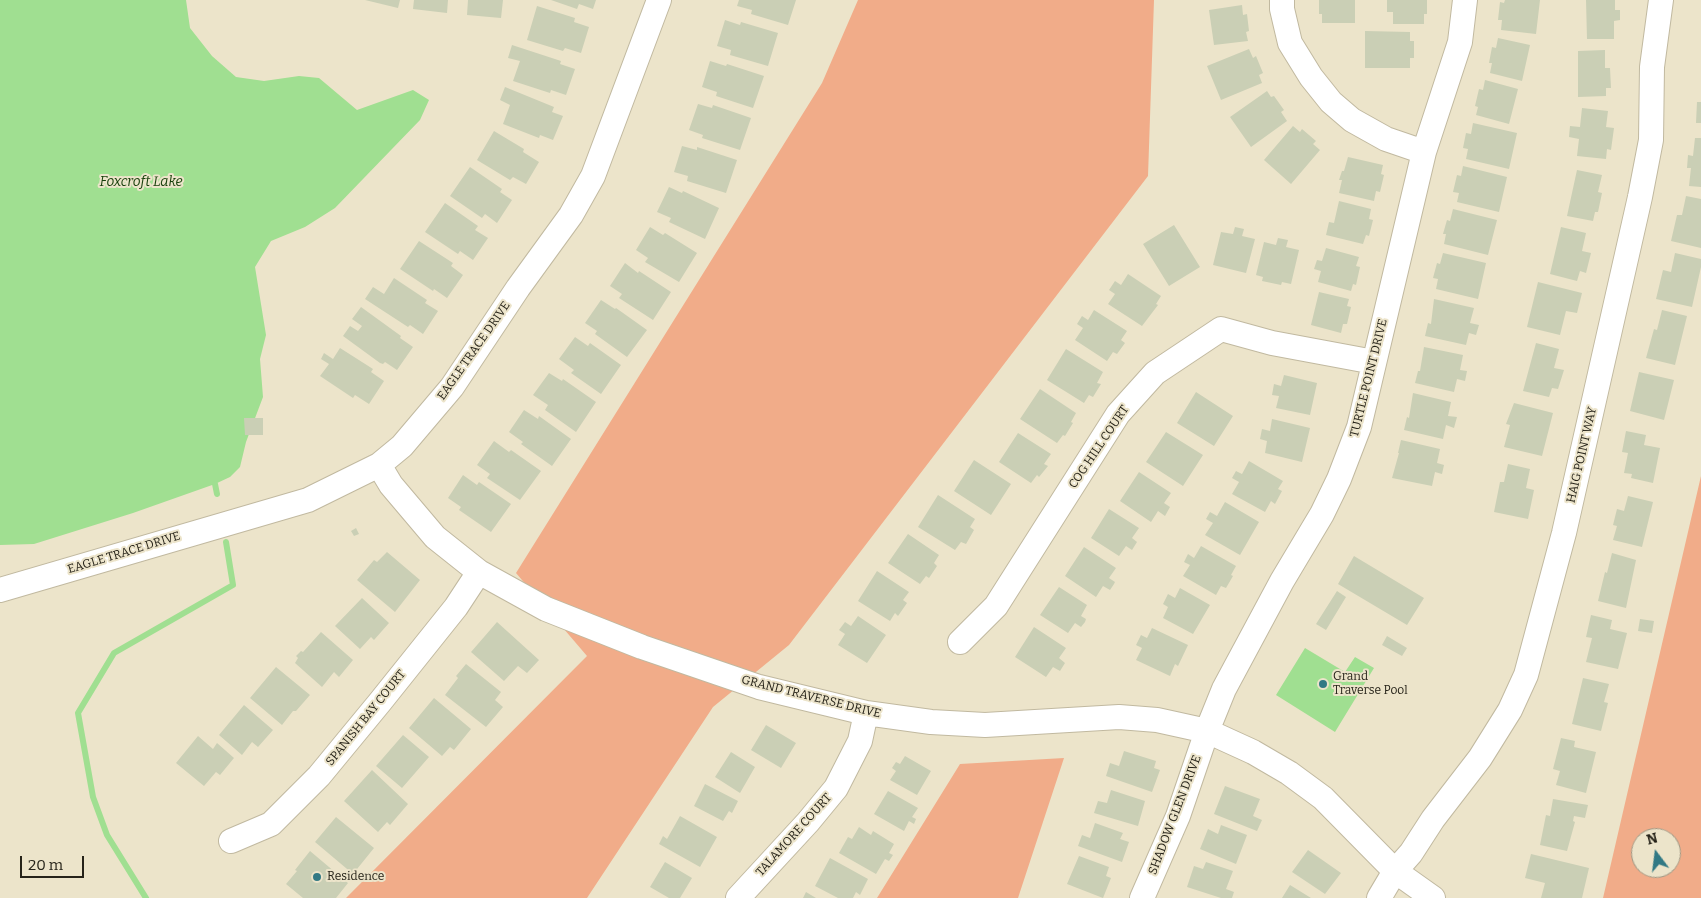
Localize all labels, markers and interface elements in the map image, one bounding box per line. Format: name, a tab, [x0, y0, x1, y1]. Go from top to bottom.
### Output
water label: Foxcroft Lake	[99, 174, 183, 190]
street label: EAGLE TRACE DRIVE	[435, 299, 513, 403]
street label: TURTLE POINT DRIVE	[1347, 317, 1391, 439]
street label: COG HILL COURT	[1066, 403, 1132, 491]
street label: HAIG POINT WAY	[1564, 406, 1600, 504]
street label: EAGLE TRACE DRIVE	[66, 529, 182, 577]
street label: SPANISH BAY COURT	[323, 667, 409, 769]
place label: Grand Traverse Pool	[1333, 670, 1408, 698]
street label: GRAND TRAVERSE DRIVE	[740, 673, 882, 721]
marker: Grand Traverse Pool	[1317, 678, 1329, 690]
street label: SHADOW GLEN DRIVE	[1146, 753, 1204, 877]
street label: TALAMORE COURT	[753, 791, 835, 879]
north arrow	[1631, 828, 1681, 878]
text: N	[1645, 829, 1660, 849]
scale bar	[22, 846, 86, 878]
text: 20 m	[28, 856, 63, 874]
place label: Residence	[327, 870, 384, 884]
marker: Residence	[311, 871, 323, 883]

